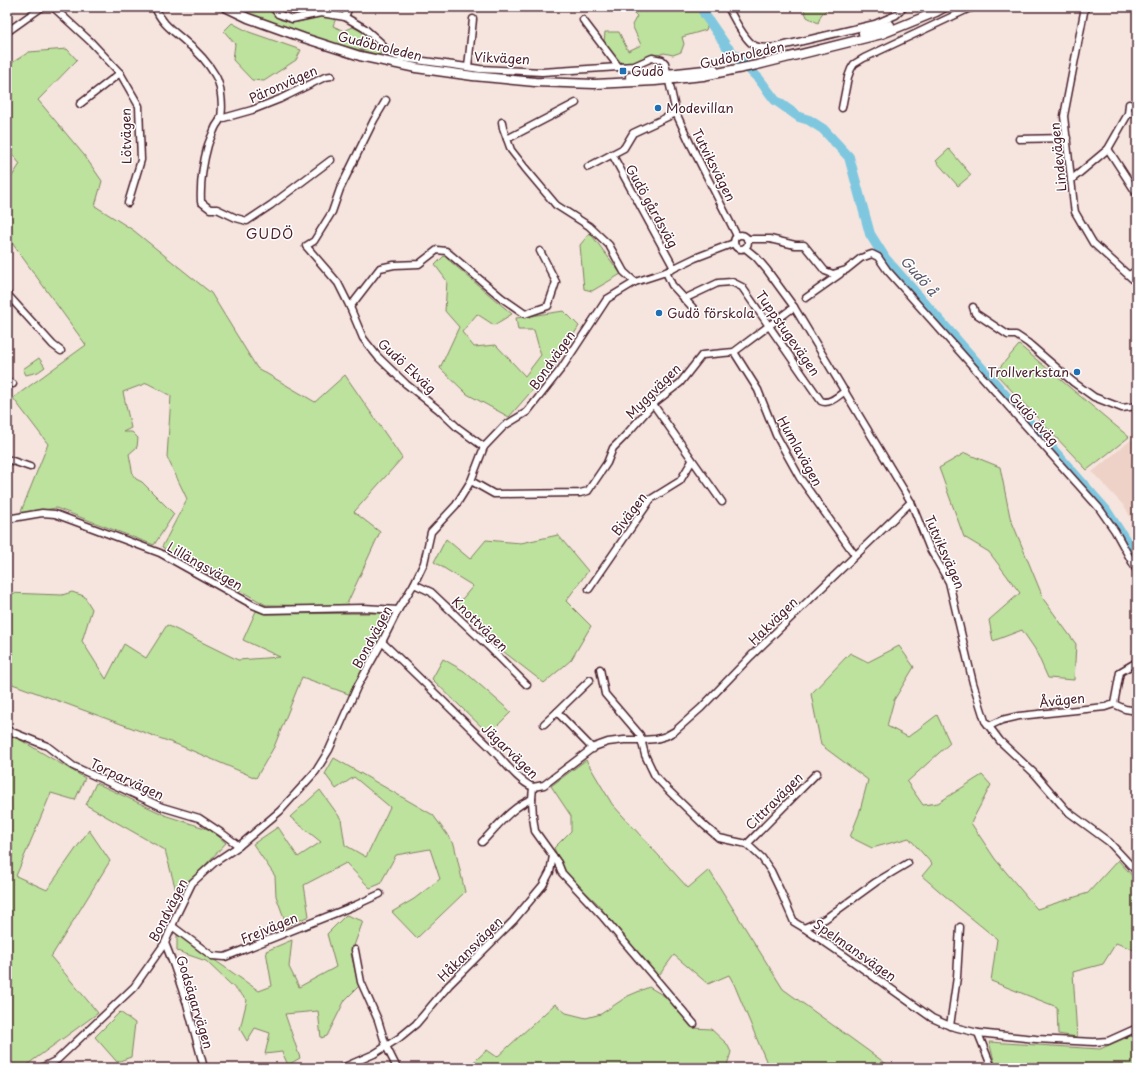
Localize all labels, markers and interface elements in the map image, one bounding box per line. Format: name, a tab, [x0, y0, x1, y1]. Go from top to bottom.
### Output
street label: Gudöbroleden	[336, 26, 424, 65]
street label: Gudöbroleden	[698, 36, 786, 73]
street label: Vikvägen	[474, 47, 530, 68]
street label: Päronvägen	[246, 60, 320, 107]
place label: Gudö	[631, 61, 664, 80]
marker: Gudö	[618, 66, 628, 76]
place label: Modevillan	[666, 98, 734, 117]
marker: Modevillan	[653, 103, 663, 113]
street label: Lötvägen	[116, 108, 135, 164]
street label: Lindevägen	[1044, 122, 1071, 193]
street label: Tutviksvägen	[688, 125, 741, 204]
street label: Gudö gårdsväg	[622, 160, 683, 251]
district label: GUDÖ	[246, 223, 294, 244]
water label: Gudö å	[896, 251, 943, 301]
street label: Tuppstugevägen	[752, 286, 825, 379]
place label: Gudö förskola	[667, 303, 755, 322]
marker: Gudö förskola	[654, 308, 664, 318]
street label: Bondvägen	[524, 326, 579, 393]
street label: Gudö Ekväg	[374, 334, 441, 398]
street label: Myggvägen	[621, 359, 684, 422]
place label: Trollverkstan	[987, 362, 1069, 381]
marker: Trollverkstan	[1072, 367, 1082, 377]
street label: Gudö åväg	[1005, 388, 1063, 450]
street label: Humlavägen	[773, 412, 828, 489]
street label: Bivägen	[606, 488, 651, 539]
street label: Tutviksvägen	[921, 512, 970, 592]
street label: Lillängsvägen	[164, 537, 246, 594]
street label: Knottvägen	[448, 592, 513, 655]
street label: Hakvägen	[744, 592, 802, 649]
street label: Bondvägen	[347, 602, 396, 671]
street label: Åvägen	[1038, 688, 1086, 711]
street label: Jägarvägen	[478, 719, 543, 783]
street label: Torparvägen	[87, 753, 167, 804]
street label: Cittravägen	[741, 768, 807, 834]
street label: Bondvägen	[144, 875, 192, 945]
street label: Frejvägen	[237, 907, 300, 948]
street label: Håkansvägen	[433, 912, 506, 985]
street label: Spelmansvägen	[810, 914, 901, 985]
street label: Godsägarvägen	[172, 953, 219, 1051]

